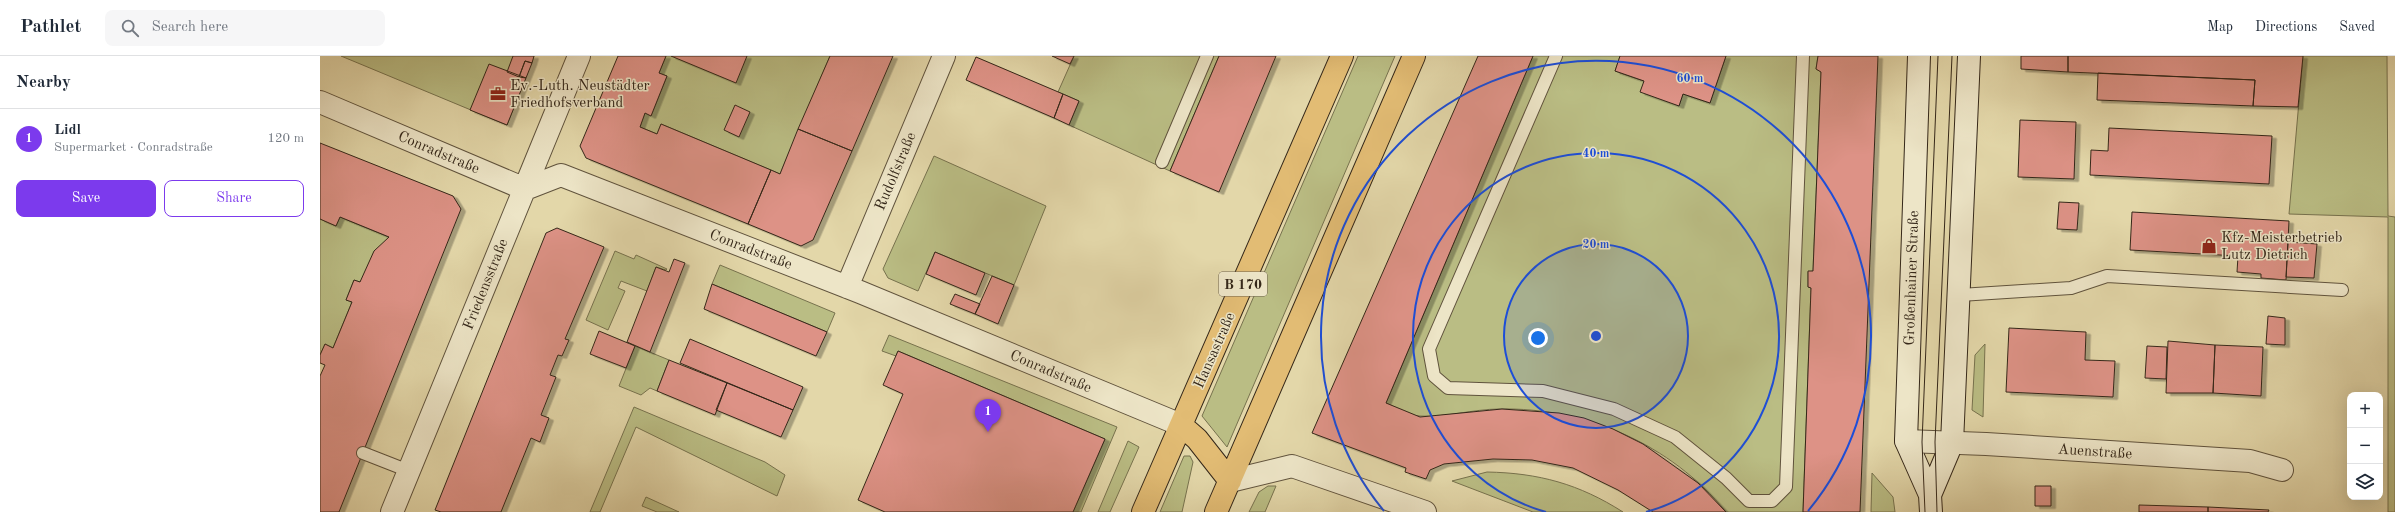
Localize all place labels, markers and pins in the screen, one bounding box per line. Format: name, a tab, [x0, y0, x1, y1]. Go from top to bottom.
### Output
place label: Ev.-Luth. Neustädter Friedhofsverband	[510, 79, 650, 111]
office icon: Ev.-Luth. Neustädter Friedhofsverband	[489, 85, 507, 103]
place label: Kfz-Meisterbetrieb Lutz Dietrich	[2221, 231, 2342, 263]
shop icon: Kfz-Meisterbetrieb Lutz Dietrich	[2200, 237, 2218, 255]
centre of rings	[1589, 329, 1603, 343]
pin: 1	[975, 399, 1001, 432]

